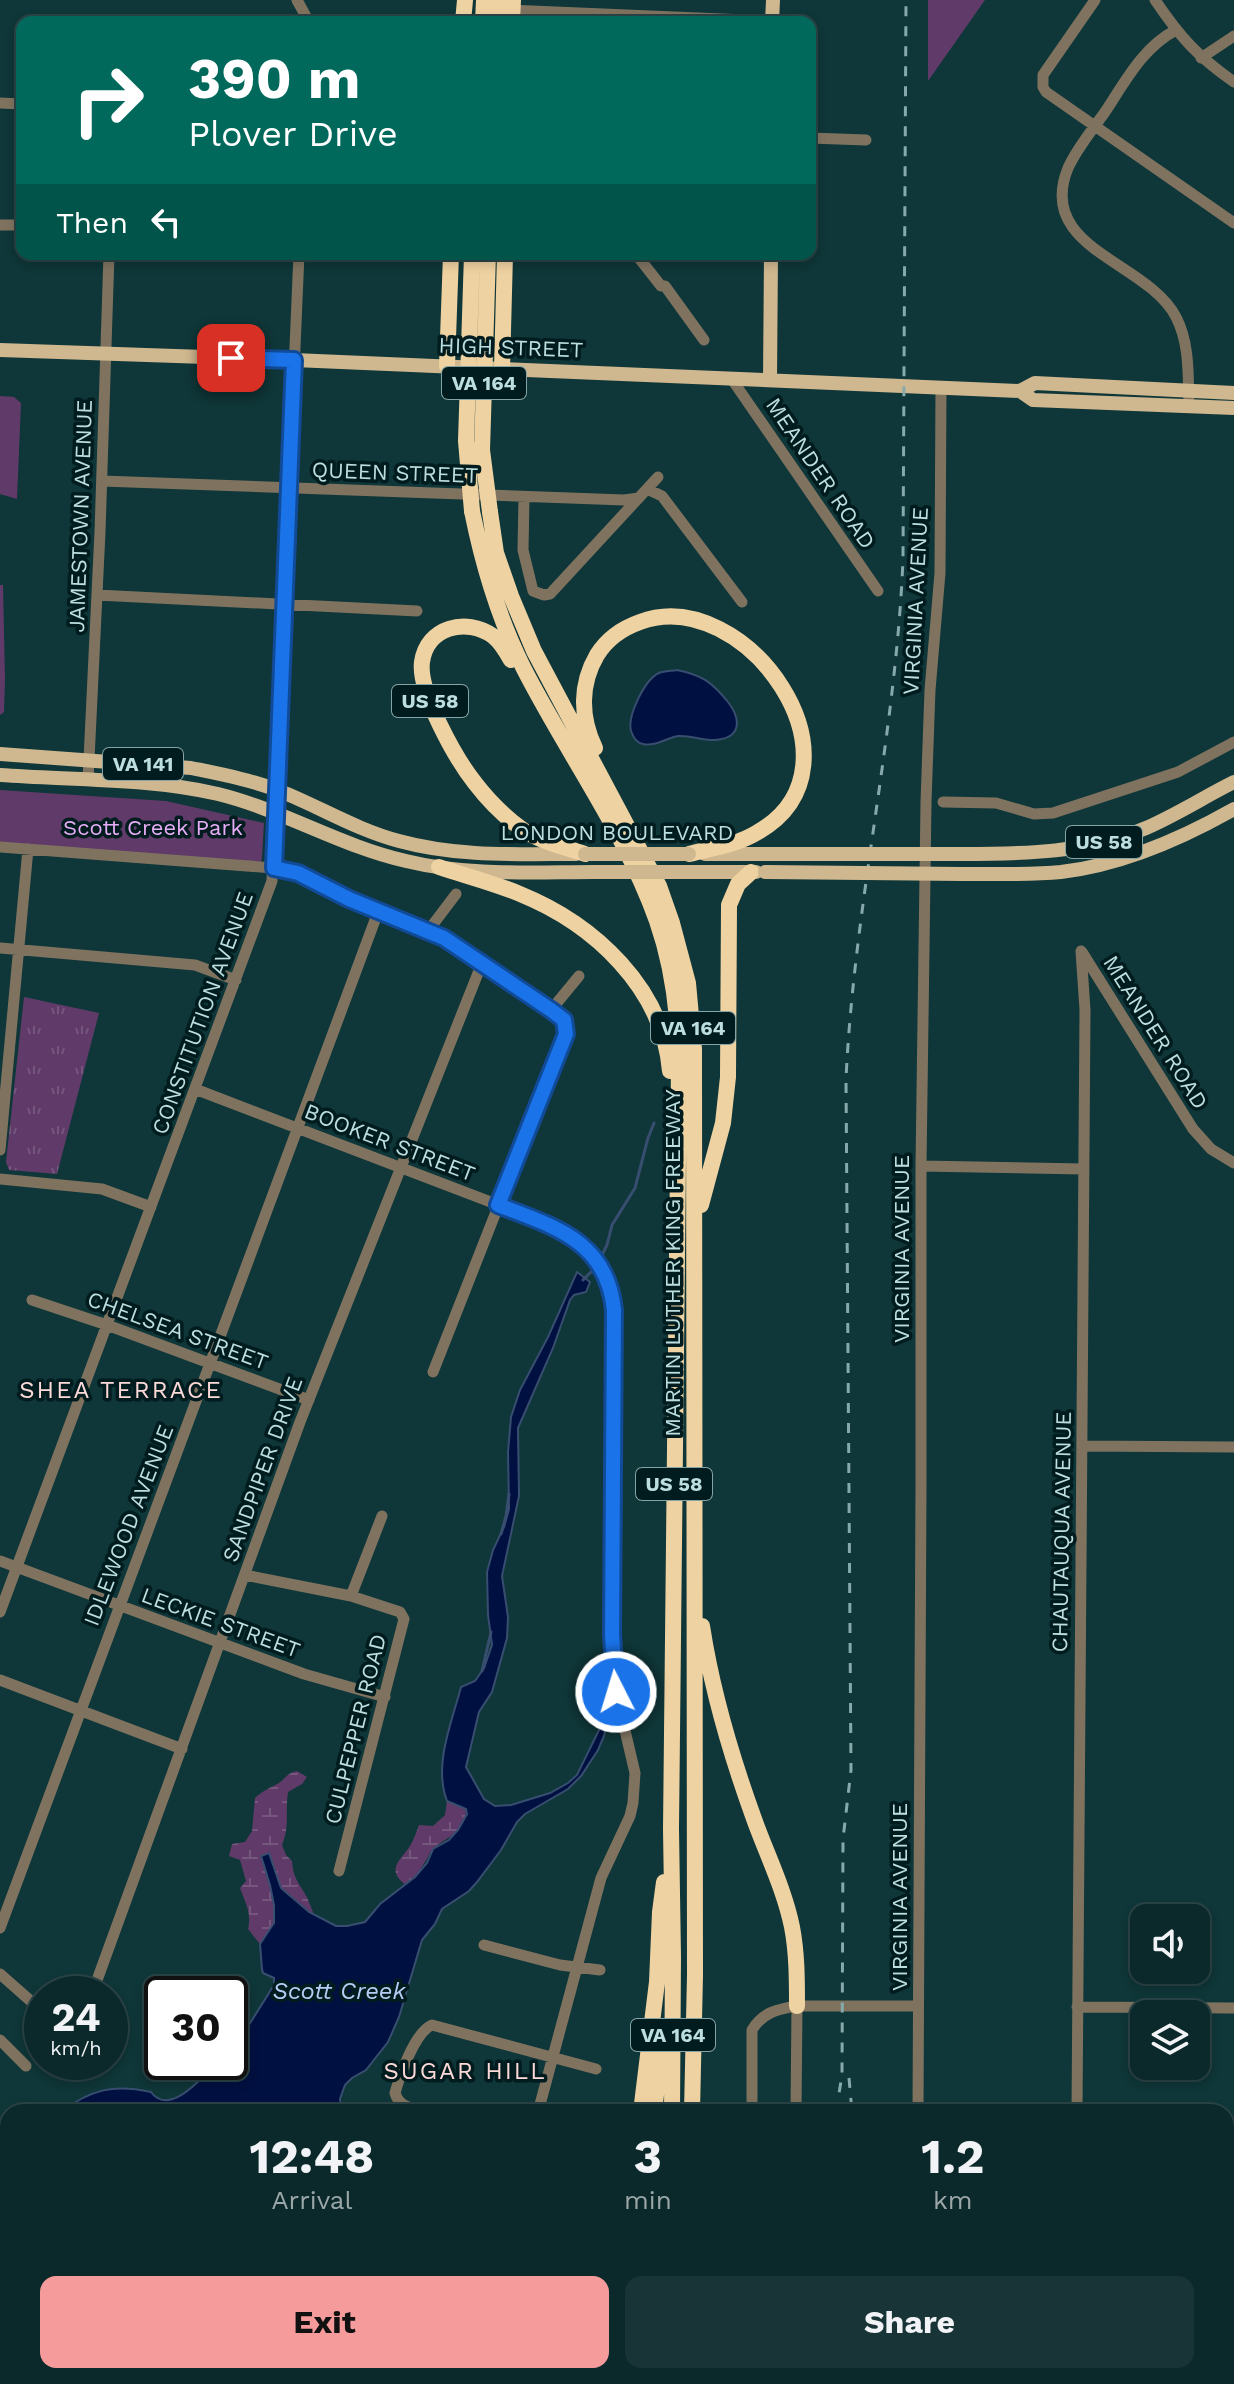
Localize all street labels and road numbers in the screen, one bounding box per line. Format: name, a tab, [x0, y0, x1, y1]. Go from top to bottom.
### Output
street label: HIGH STREET	[438, 332, 584, 363]
road number: VA 164	[442, 367, 526, 399]
street label: MEANDER ROAD	[761, 393, 880, 553]
street label: JAMESTOWN AVENUE	[64, 399, 97, 633]
street label: QUEEN STREET	[311, 457, 479, 488]
street label: VIRGINIA AVENUE	[898, 507, 933, 695]
road number: US 58	[392, 685, 468, 717]
road number: VA 141	[103, 748, 183, 780]
street label: LONDON BOULEVARD	[501, 820, 733, 845]
road number: US 58	[1066, 826, 1142, 858]
street label: CONSTITUTION AVENUE	[147, 889, 258, 1138]
street label: MEANDER ROAD	[1098, 951, 1213, 1114]
road number: VA 164	[651, 1012, 735, 1044]
street label: MARTIN LUTHER KING FREEWAY	[660, 1089, 685, 1437]
street label: BOOKER STREET	[301, 1098, 479, 1186]
street label: VIRGINIA AVENUE	[889, 1155, 914, 1343]
street label: CHELSEA STREET	[84, 1286, 272, 1375]
street label: SANDPIPER DRIVE	[217, 1373, 308, 1565]
street label: CHAUTAUQUA AVENUE	[1047, 1411, 1076, 1653]
street label: IDLEWOOD AVENUE	[79, 1421, 178, 1629]
road number: US 58	[636, 1468, 712, 1500]
street label: LECKIE STREET	[138, 1582, 304, 1663]
street label: CULPEPPER ROAD	[320, 1631, 391, 1827]
street label: VIRGINIA AVENUE	[887, 1803, 912, 1991]
road number: VA 164	[631, 2019, 715, 2051]

